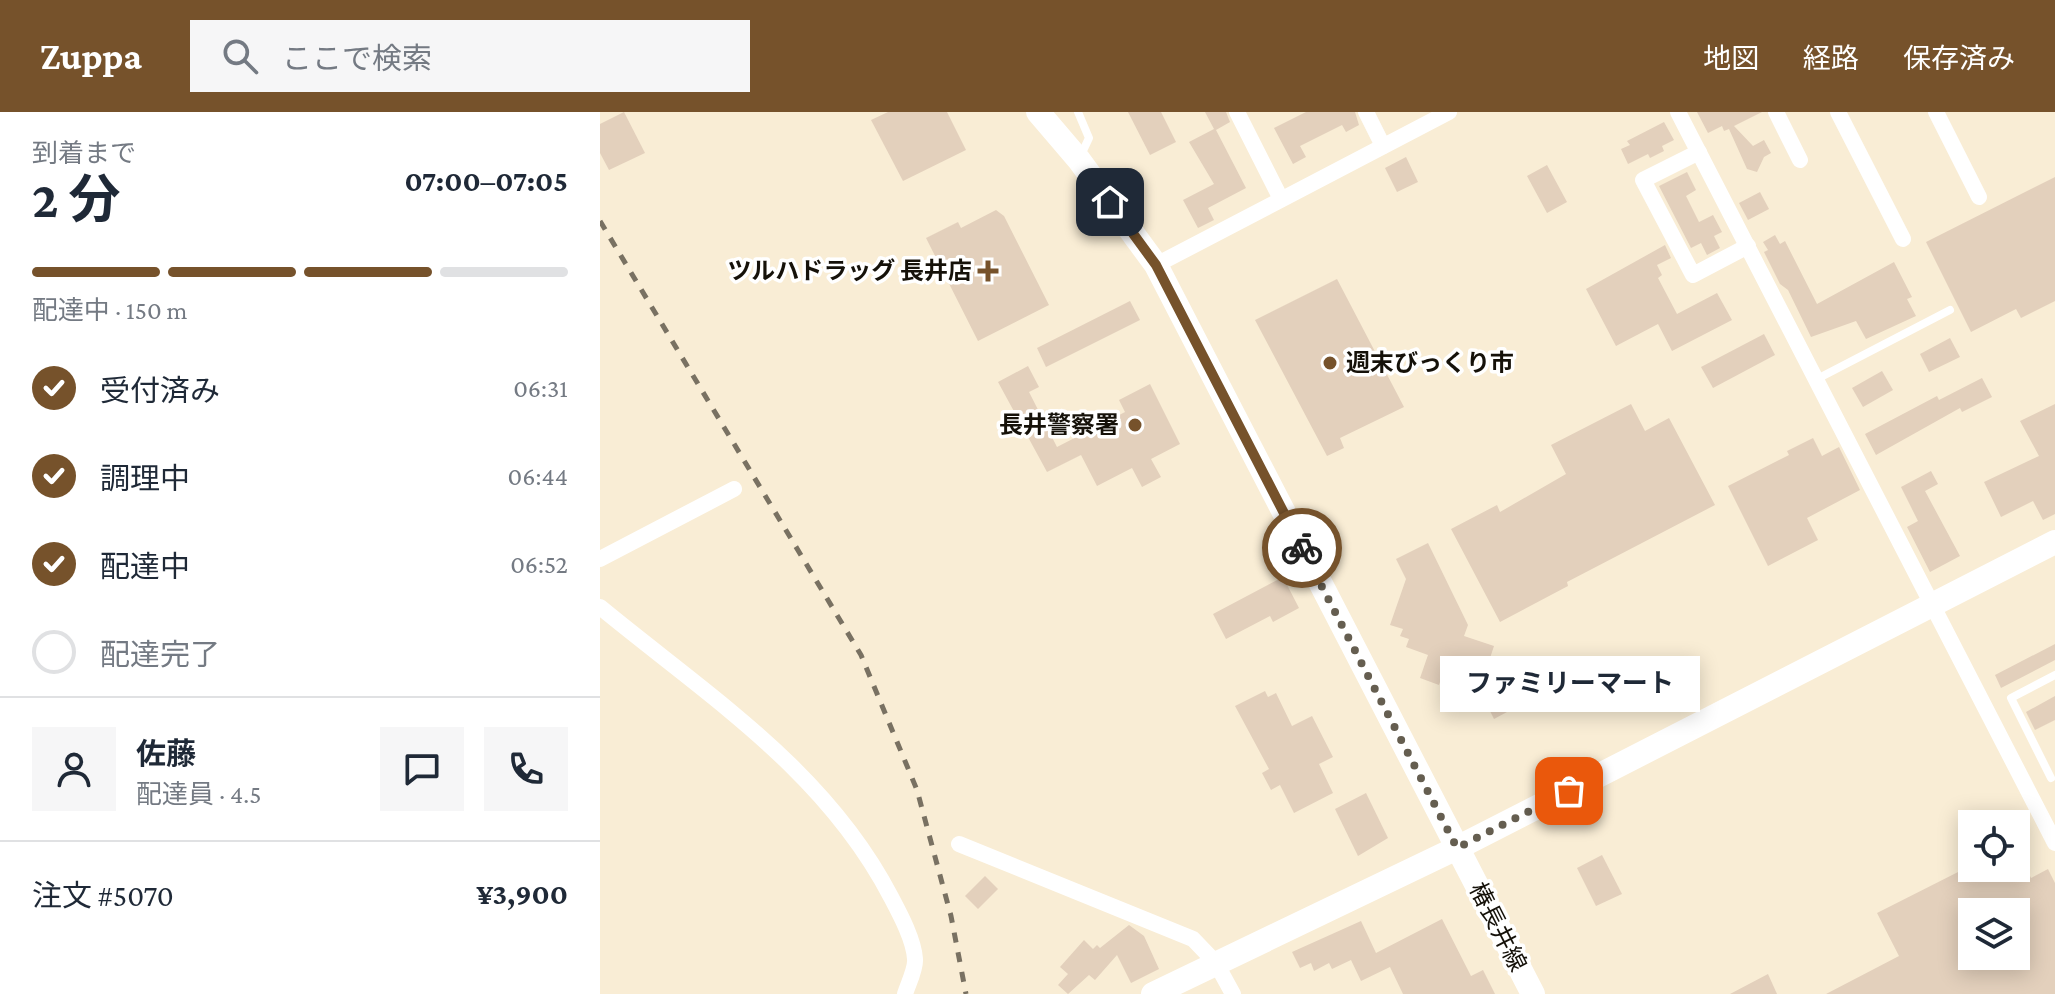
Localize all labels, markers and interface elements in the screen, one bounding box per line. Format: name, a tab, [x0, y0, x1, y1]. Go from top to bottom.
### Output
search box	[190, 20, 750, 92]
icon: search	[218, 34, 262, 78]
text: Zuppa	[40, 35, 142, 77]
text: ここで検索	[282, 42, 432, 75]
text: 地図	[1703, 43, 1759, 74]
text: 経路	[1803, 43, 1859, 74]
text: 保存済み	[1903, 43, 2015, 74]
text: 到着まで	[32, 139, 136, 168]
text: 07:00–07:05	[404, 164, 568, 197]
pin	[1076, 168, 1144, 236]
text: 2 分	[32, 170, 121, 228]
icon: home	[1088, 180, 1132, 224]
place label: ツルハドラッグ 長井店	[727, 257, 972, 284]
marker: ツルハドラッグ 長井店	[979, 262, 997, 280]
text: 配達中 · 150 m	[32, 296, 187, 325]
place label: 週末びっくり市	[1346, 349, 1514, 376]
marker: 週末びっくり市	[1321, 354, 1339, 372]
icon: check	[32, 366, 76, 410]
text: 受付済み	[100, 374, 220, 407]
text: 06:31	[513, 374, 568, 403]
place label: 長井警察署	[999, 411, 1119, 438]
marker: 長井警察署	[1126, 416, 1144, 434]
icon: check	[32, 454, 76, 498]
text: 調理中	[100, 462, 190, 495]
text: 06:44	[508, 462, 568, 491]
courier	[1262, 508, 1342, 588]
icon: bike	[1280, 526, 1324, 570]
icon: check	[32, 542, 76, 586]
text: 配達中	[100, 550, 190, 583]
text: 06:52	[510, 550, 568, 579]
text: 配達完了	[100, 638, 220, 671]
callout: ファミリーマート	[1439, 655, 1699, 711]
text: ファミリーマート	[1466, 669, 1674, 698]
button: person	[32, 727, 116, 811]
button: chat	[380, 727, 464, 811]
button: phone	[484, 727, 568, 811]
text: 佐藤	[136, 737, 196, 770]
pin	[1535, 757, 1603, 825]
icon: bag	[1547, 769, 1591, 813]
text: 配達員 · 4.5	[136, 780, 261, 809]
map controls	[1958, 810, 2030, 970]
button: locate	[1958, 810, 2030, 882]
text: ¥3,900	[476, 877, 568, 910]
street label: 椿長井線	[1465, 878, 1532, 976]
text: 注文 #5070	[32, 879, 174, 912]
button: layers	[1958, 898, 2030, 970]

